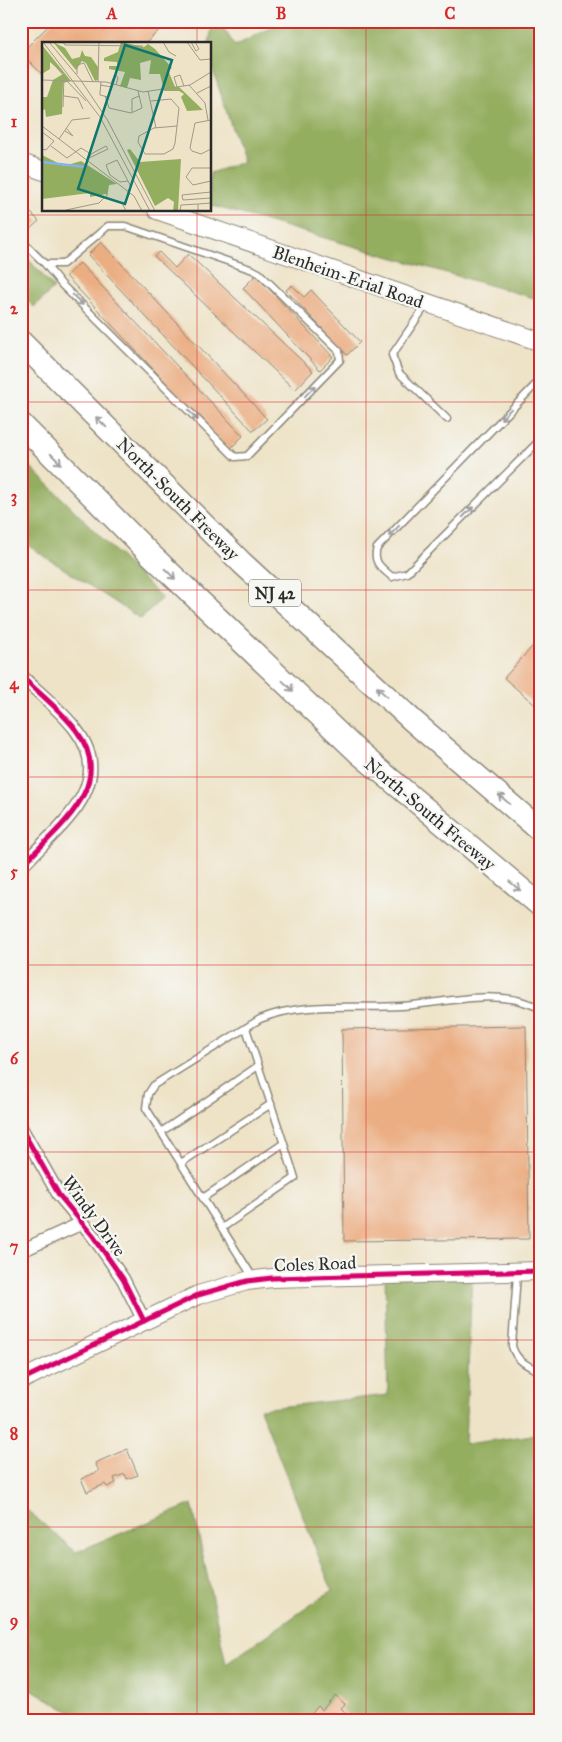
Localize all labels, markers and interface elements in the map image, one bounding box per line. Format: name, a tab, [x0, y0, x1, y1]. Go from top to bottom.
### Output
text: A	[106, 4, 118, 23]
text: B	[276, 4, 286, 23]
text: C	[445, 4, 456, 23]
inset map	[42, 42, 211, 211]
text: 1	[11, 112, 18, 131]
street label: Blenheim-Erial Road	[270, 241, 426, 313]
one-way arrow	[71, 294, 83, 306]
text: 2	[10, 299, 19, 318]
one-way arrow	[304, 385, 316, 397]
one-way arrow	[500, 408, 512, 420]
one-way arrow	[186, 409, 198, 421]
one-way arrow	[95, 415, 107, 428]
street label: North-South Freeway	[112, 433, 244, 565]
one-way arrow	[49, 453, 62, 465]
text: 3	[11, 487, 17, 507]
one-way arrow	[462, 506, 474, 518]
one-way arrow	[388, 525, 400, 537]
one-way arrow	[164, 568, 177, 580]
road number: NJ 42	[249, 580, 301, 606]
text: 4	[10, 674, 20, 694]
one-way arrow	[281, 680, 294, 692]
one-way arrow	[375, 686, 388, 698]
street label: North-South Freeway	[360, 753, 501, 876]
one-way arrow	[497, 794, 510, 805]
text: 5	[10, 862, 18, 881]
one-way arrow	[508, 880, 521, 891]
text: 6	[10, 1049, 19, 1068]
street label: Windy Drive	[57, 1171, 131, 1261]
text: 7	[10, 1237, 19, 1256]
street label: Coles Road	[273, 1252, 357, 1276]
text: 8	[10, 1424, 18, 1443]
text: 9	[10, 1611, 18, 1631]

